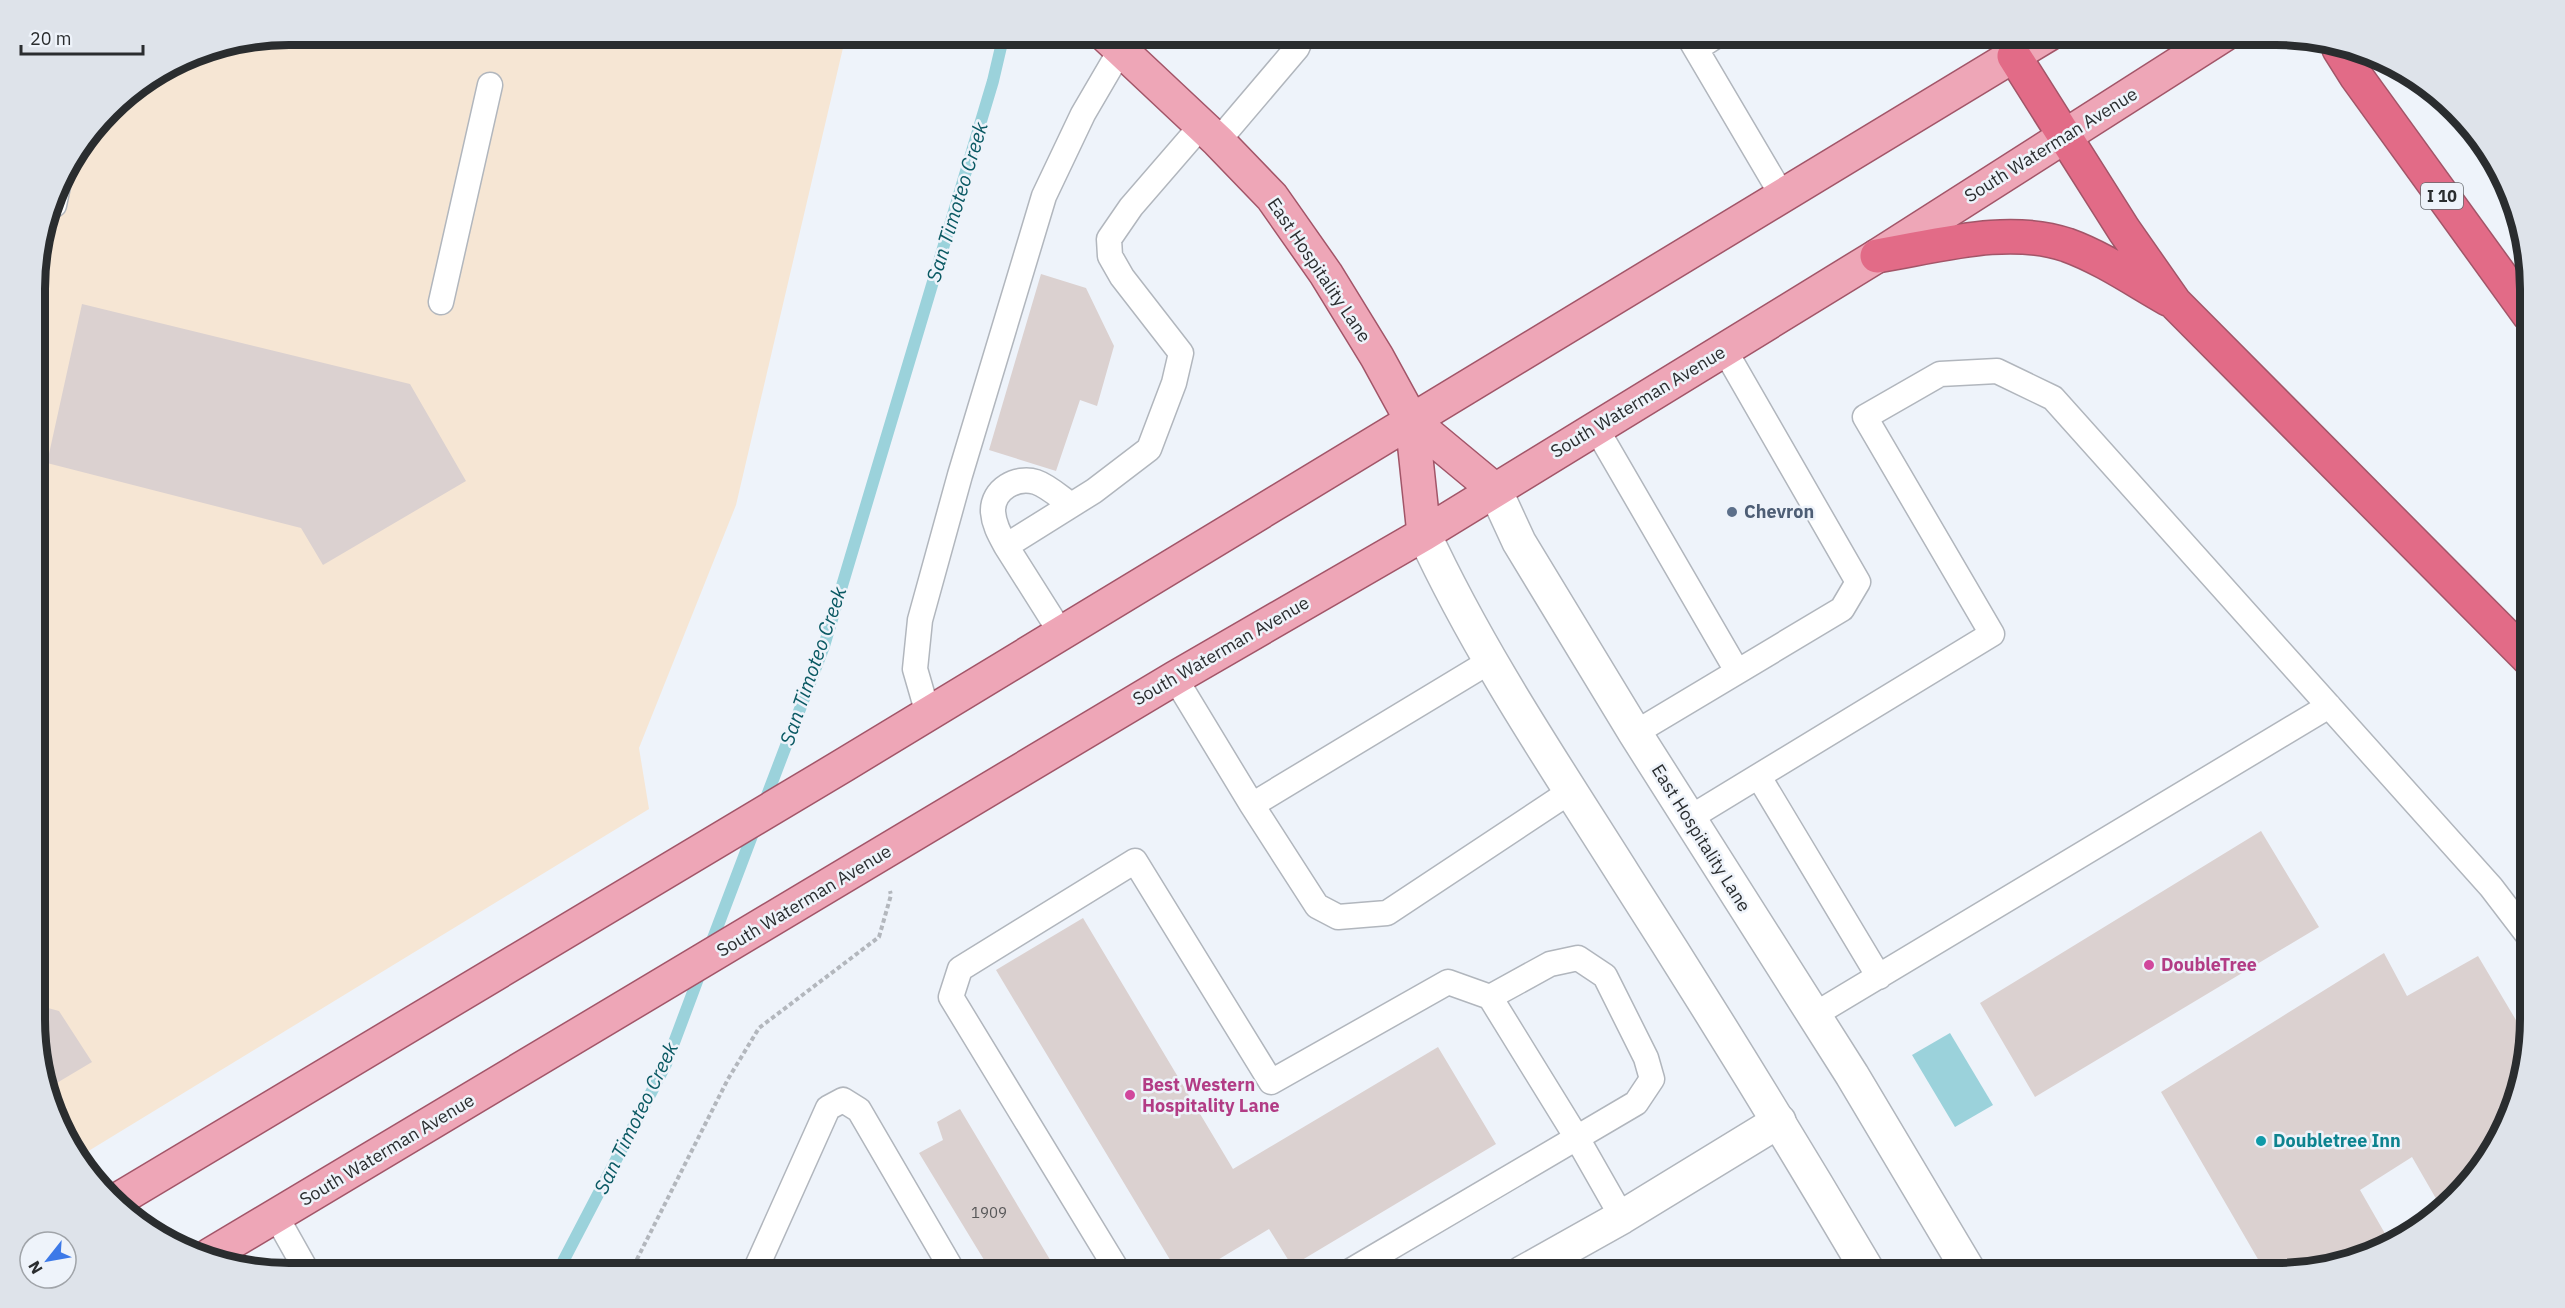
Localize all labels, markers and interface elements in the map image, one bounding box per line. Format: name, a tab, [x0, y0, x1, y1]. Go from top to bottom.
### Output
scale bar	[21, 18, 142, 56]
text: 20 m	[30, 27, 72, 50]
street label: South Waterman Avenue	[1960, 82, 2142, 207]
water label: San Timoteo Creek	[919, 118, 994, 285]
road number: I 10	[2421, 183, 2463, 209]
street label: East Hospitality Lane	[1263, 193, 1376, 346]
street label: South Waterman Avenue	[1546, 340, 1729, 463]
place label: Chevron	[1744, 500, 1814, 523]
marker: Chevron	[1725, 505, 1739, 519]
water label: San Timoteo Creek	[773, 582, 852, 749]
street label: South Waterman Avenue	[1129, 591, 1313, 710]
street label: East Hospitality Lane	[1647, 760, 1756, 916]
street label: South Waterman Avenue	[712, 839, 895, 962]
place label: DoubleTree	[2161, 953, 2257, 976]
marker: DoubleTree	[2142, 958, 2156, 972]
water label: San Timoteo Creek	[587, 1037, 684, 1198]
place label: Best Western Hospitality Lane	[1142, 1073, 1280, 1117]
street label: South Waterman Avenue	[295, 1088, 478, 1211]
marker: Best Western Hospitality Lane	[1123, 1088, 1137, 1102]
place label: Doubletree Inn	[2273, 1129, 2401, 1152]
marker: Doubletree Inn	[2254, 1134, 2268, 1148]
house number: 1909	[971, 1203, 1007, 1222]
north arrow	[18, 1230, 78, 1290]
text: N	[24, 1258, 47, 1278]

